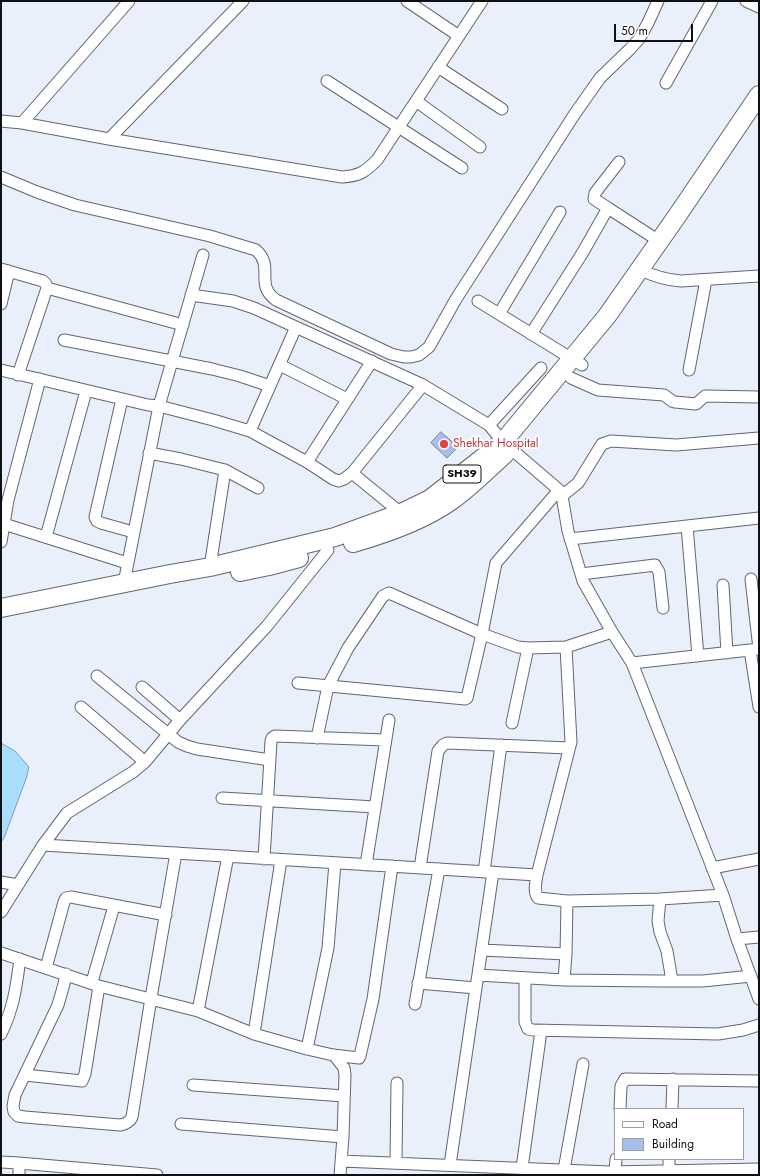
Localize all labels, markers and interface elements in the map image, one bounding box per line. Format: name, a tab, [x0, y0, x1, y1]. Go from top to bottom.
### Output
scale bar	[616, 16, 695, 42]
text: 50 m	[621, 22, 648, 40]
place label: Shekhar Hospital	[453, 437, 538, 451]
marker: Shekhar Hospital	[438, 438, 450, 450]
road number: SH39	[443, 465, 481, 483]
legend	[614, 1108, 744, 1160]
text: Road	[652, 1115, 678, 1133]
text: Building	[652, 1135, 694, 1153]

